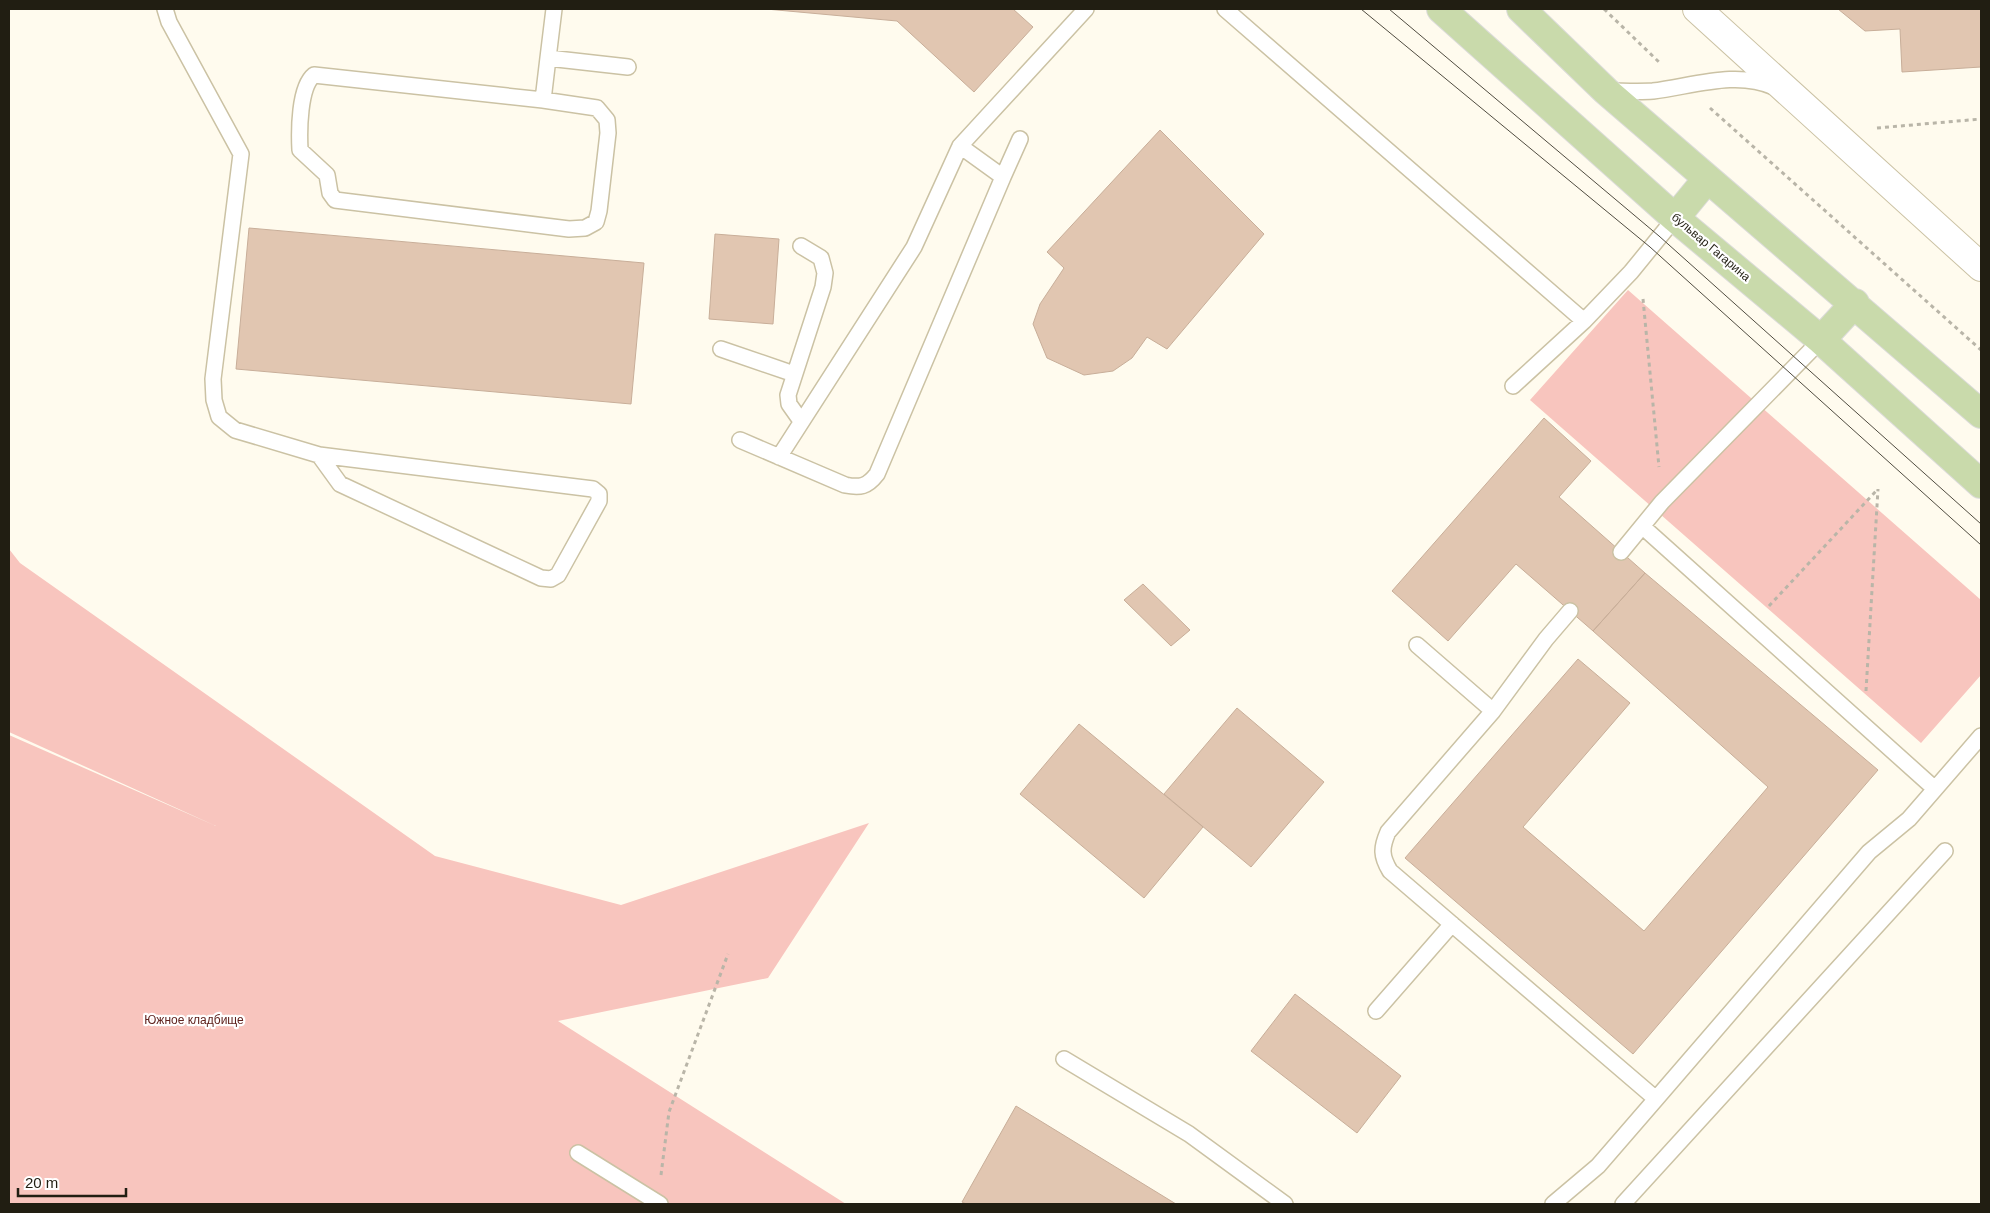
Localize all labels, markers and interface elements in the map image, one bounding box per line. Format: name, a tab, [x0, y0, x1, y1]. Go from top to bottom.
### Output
street label: бульвар Гагарина	[1669, 210, 1753, 284]
park label: Южное кладбище	[144, 1013, 244, 1027]
scale bar	[18, 1166, 125, 1198]
text: 20 m	[25, 1174, 58, 1191]

